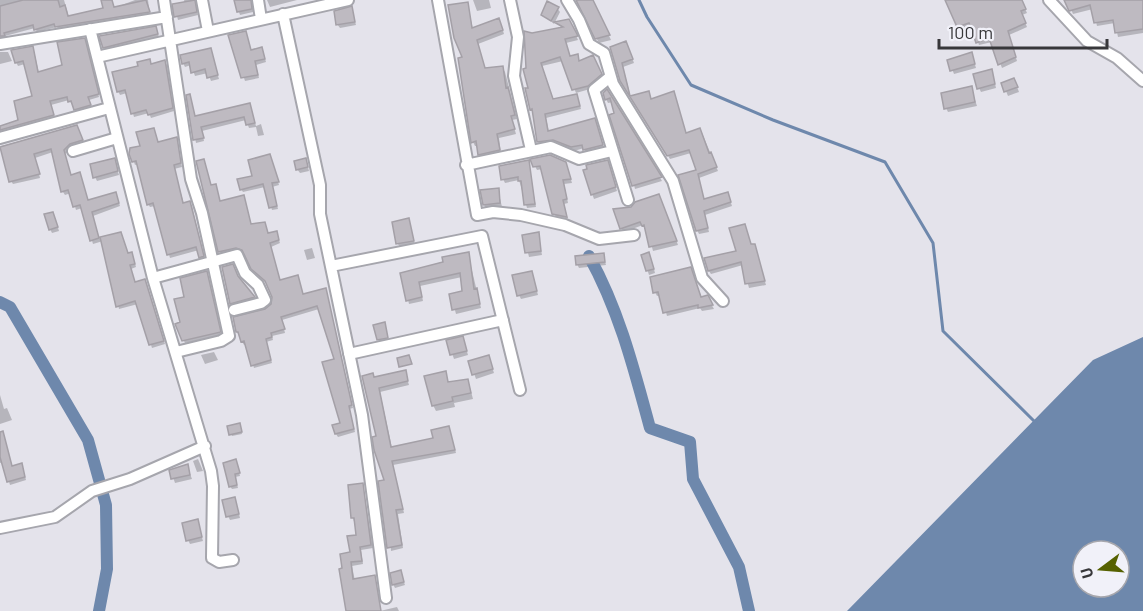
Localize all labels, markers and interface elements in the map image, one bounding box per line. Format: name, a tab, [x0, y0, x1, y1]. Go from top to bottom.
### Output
scale bar	[939, 12, 1107, 50]
text: 100 m	[948, 21, 993, 43]
north arrow	[1071, 539, 1131, 599]
text: U	[1076, 566, 1097, 581]

